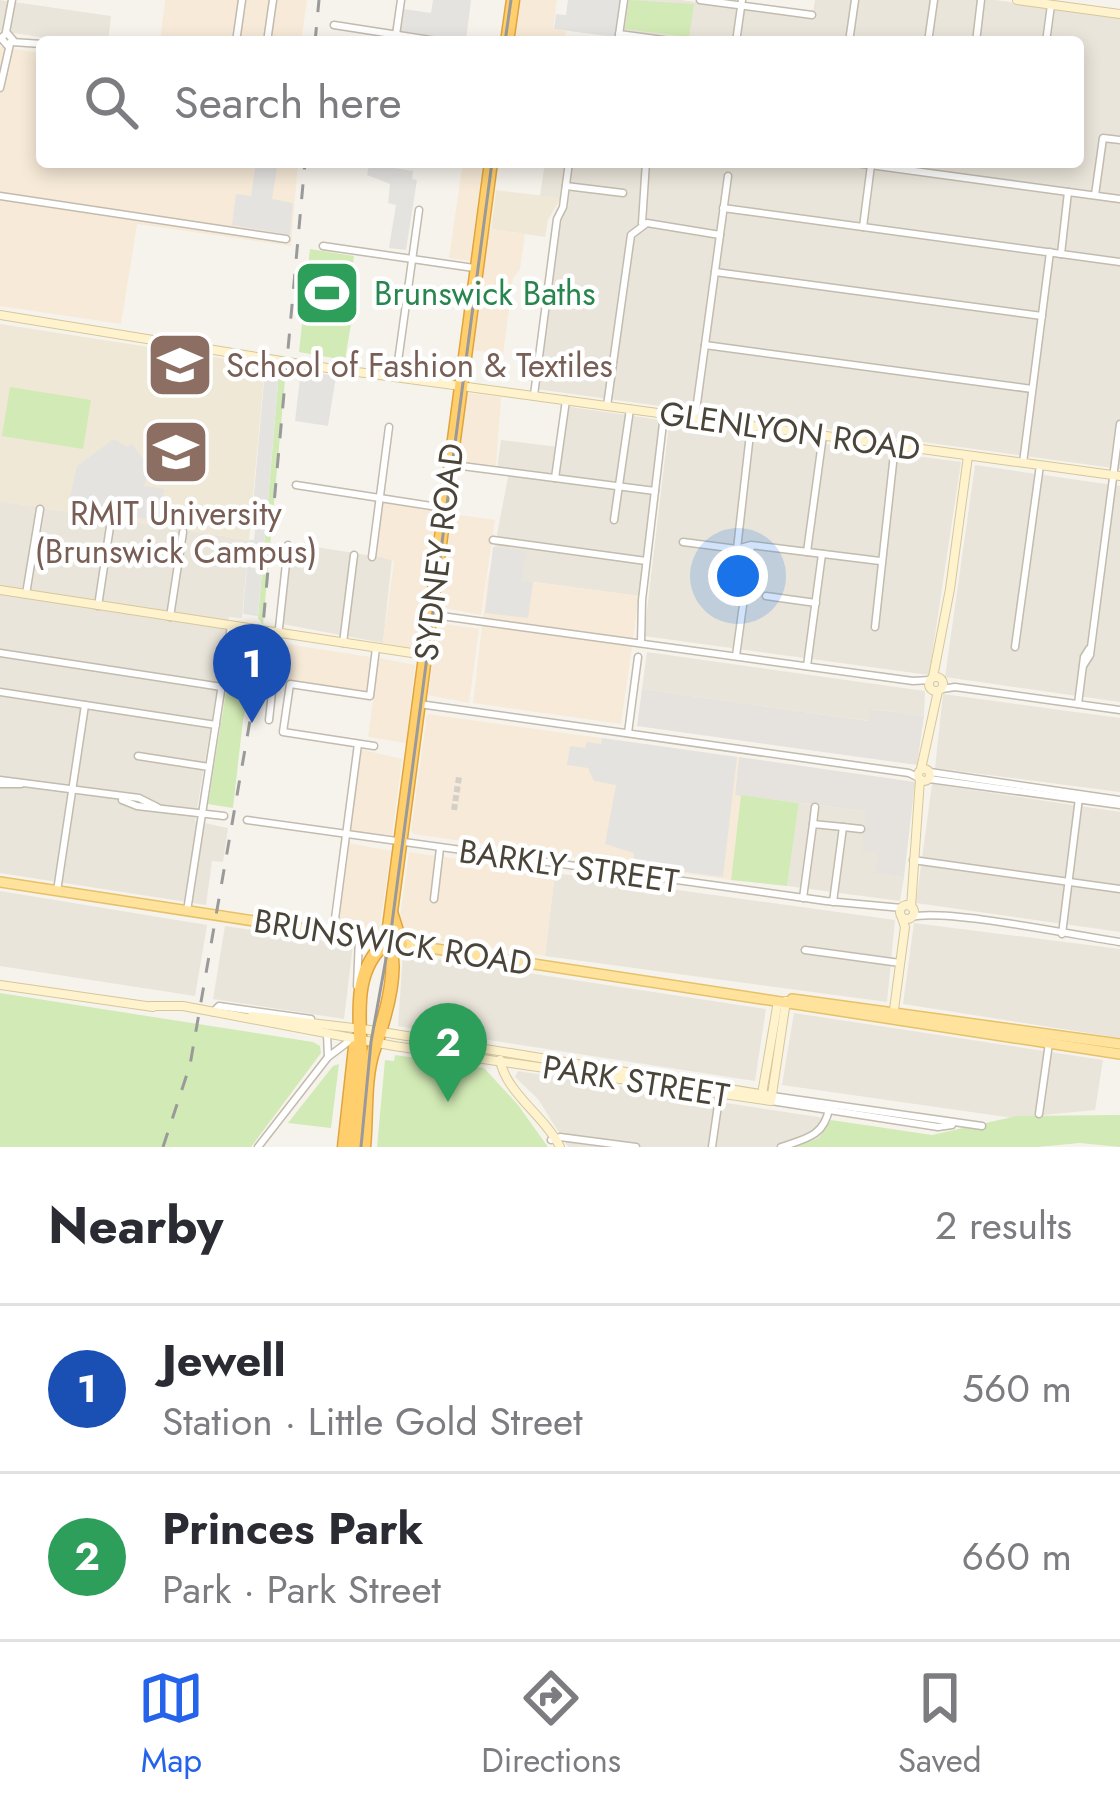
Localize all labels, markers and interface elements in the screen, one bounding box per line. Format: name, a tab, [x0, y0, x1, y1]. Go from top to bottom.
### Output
search box	[36, 36, 1084, 168]
icon: search	[78, 69, 144, 135]
text: Search here	[174, 70, 402, 135]
sports icon: Brunswick Baths	[292, 258, 362, 328]
place label: Brunswick Baths	[374, 270, 596, 317]
school or university icon: School of Fashion & Textiles	[145, 330, 215, 400]
place label: School of Fashion & Textiles	[226, 342, 613, 389]
street label: GLENLYON ROAD	[657, 389, 923, 473]
school or university icon: RMIT University (Brunswick Campus)	[141, 417, 211, 487]
street label: SYDNEY ROAD	[402, 440, 476, 664]
place label: RMIT University (Brunswick Campus)	[35, 490, 317, 575]
your location	[708, 546, 768, 606]
pin: 1	[213, 624, 291, 723]
street label: BARKLY STREET	[456, 827, 683, 905]
street label: BRUNSWICK ROAD	[251, 897, 535, 987]
pin: 2	[409, 1003, 487, 1102]
street label: PARK STREET	[539, 1043, 733, 1119]
text: Nearby	[48, 1188, 223, 1262]
text: 2 results	[935, 1197, 1072, 1254]
text: Jewell	[162, 1328, 286, 1393]
text: 1	[77, 1360, 97, 1417]
text: 560 m	[962, 1360, 1072, 1417]
text: Station · Little Gold Street	[162, 1393, 583, 1450]
text: Princes Park	[162, 1496, 423, 1561]
text: 2	[74, 1528, 100, 1585]
text: 660 m	[962, 1528, 1072, 1585]
text: Park · Park Street	[162, 1561, 441, 1618]
tab: Map	[138, 1665, 204, 1784]
tab: Directions	[481, 1665, 621, 1784]
tab: Saved	[898, 1665, 982, 1784]

